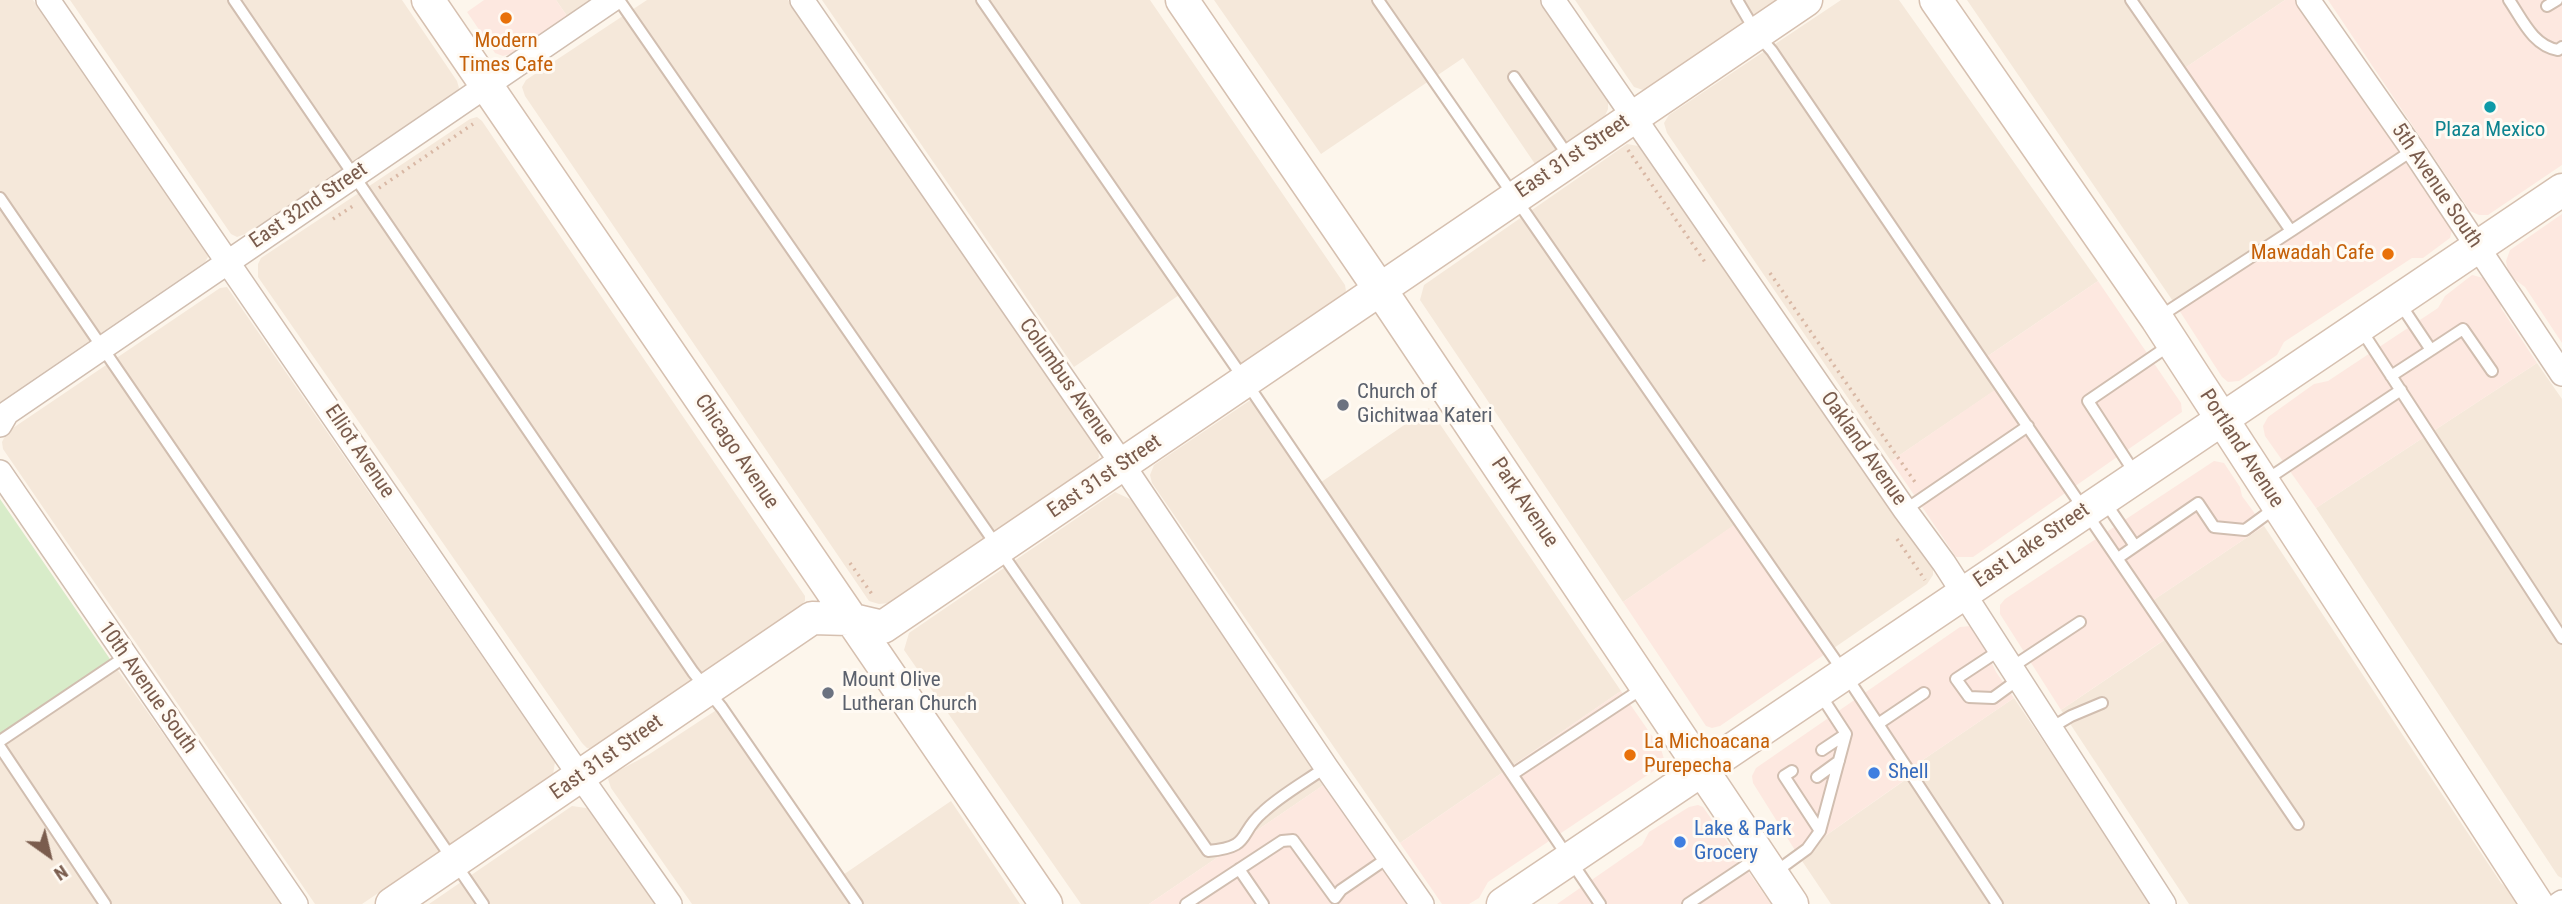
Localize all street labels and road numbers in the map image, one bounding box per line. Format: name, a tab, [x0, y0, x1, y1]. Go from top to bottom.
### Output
street label: East 31st Street	[1511, 110, 1635, 204]
street label: 5th Avenue South	[2385, 119, 2487, 253]
street label: East 32nd Street	[245, 157, 373, 255]
street label: Columbus Avenue	[1013, 314, 1119, 450]
street label: Portland Avenue	[2193, 385, 2289, 513]
street label: Oakland Avenue	[1815, 387, 1911, 511]
street label: Chicago Avenue	[688, 390, 784, 514]
street label: Elliot Avenue	[319, 401, 399, 503]
street label: East 31st Street	[1043, 430, 1167, 524]
street label: Park Avenue	[1485, 453, 1563, 553]
street label: East Lake Street	[1969, 498, 2095, 594]
street label: 10th Avenue South	[92, 617, 202, 759]
street label: East 31st Street	[546, 710, 668, 806]

